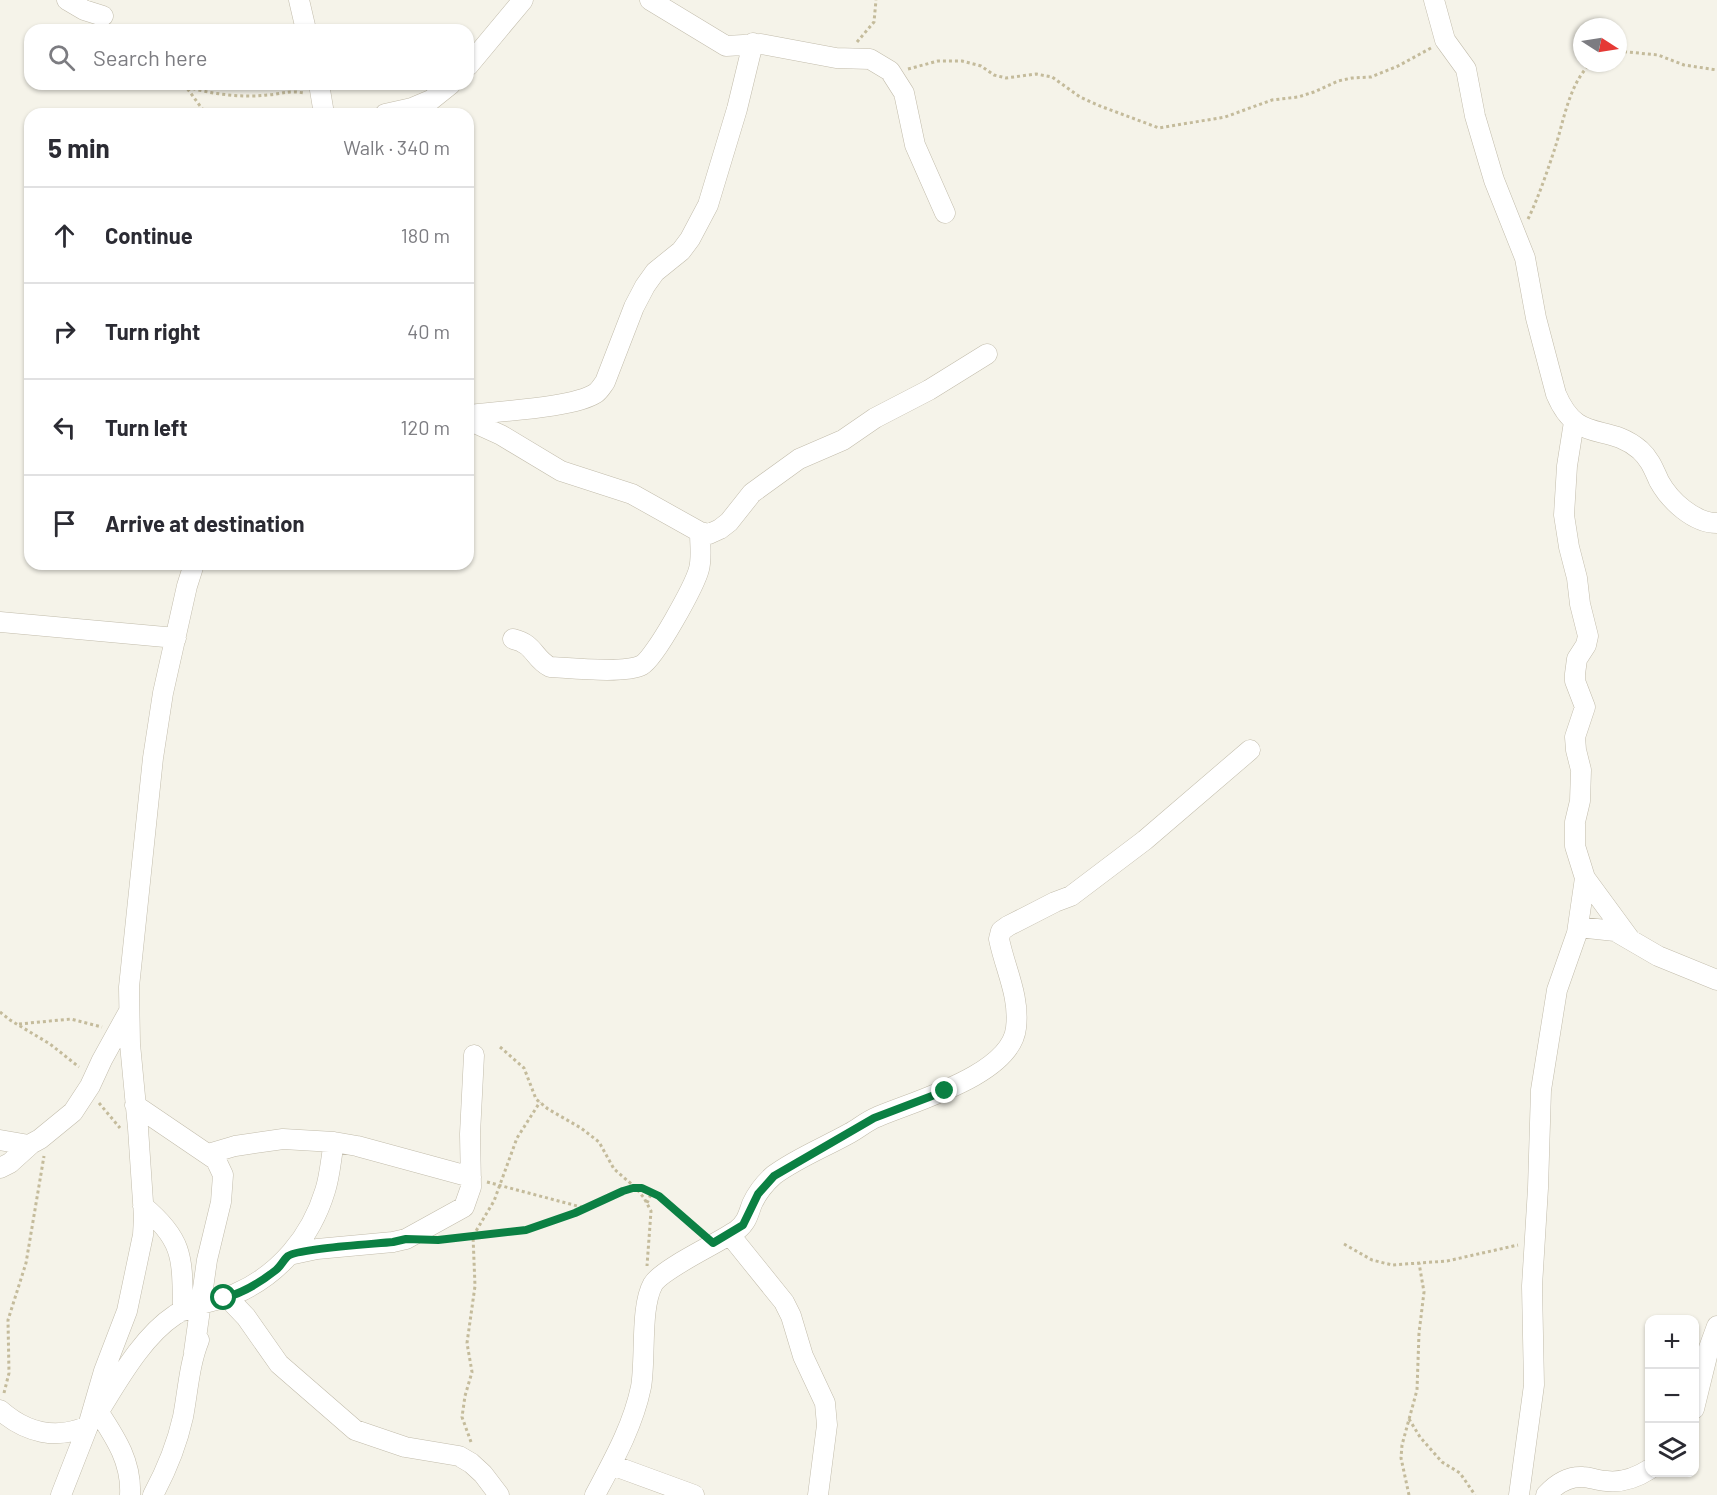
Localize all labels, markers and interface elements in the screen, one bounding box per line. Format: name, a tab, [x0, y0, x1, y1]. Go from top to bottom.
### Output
north arrow	[1573, 18, 1627, 72]
search box	[24, 24, 474, 90]
icon: search	[45, 41, 78, 74]
text: Search here	[93, 44, 207, 70]
text: 5 min	[48, 132, 110, 163]
text: Walk · 340 m	[343, 135, 450, 159]
icon: ahead	[48, 219, 81, 252]
text: Continue	[105, 222, 193, 248]
text: 180 m	[401, 223, 450, 247]
icon: right	[48, 315, 81, 348]
text: Turn right	[105, 318, 200, 344]
text: 40 m	[407, 319, 450, 343]
icon: left	[48, 411, 81, 444]
text: Turn left	[105, 414, 188, 440]
text: 120 m	[400, 415, 450, 439]
icon: arrive	[48, 507, 81, 540]
text: Arrive at destination	[105, 510, 304, 536]
route end	[931, 1077, 957, 1103]
route start	[210, 1284, 236, 1310]
map controls	[1645, 1315, 1699, 1477]
button: +	[1645, 1315, 1699, 1369]
button: −	[1645, 1369, 1699, 1423]
button: layers	[1645, 1423, 1699, 1477]

